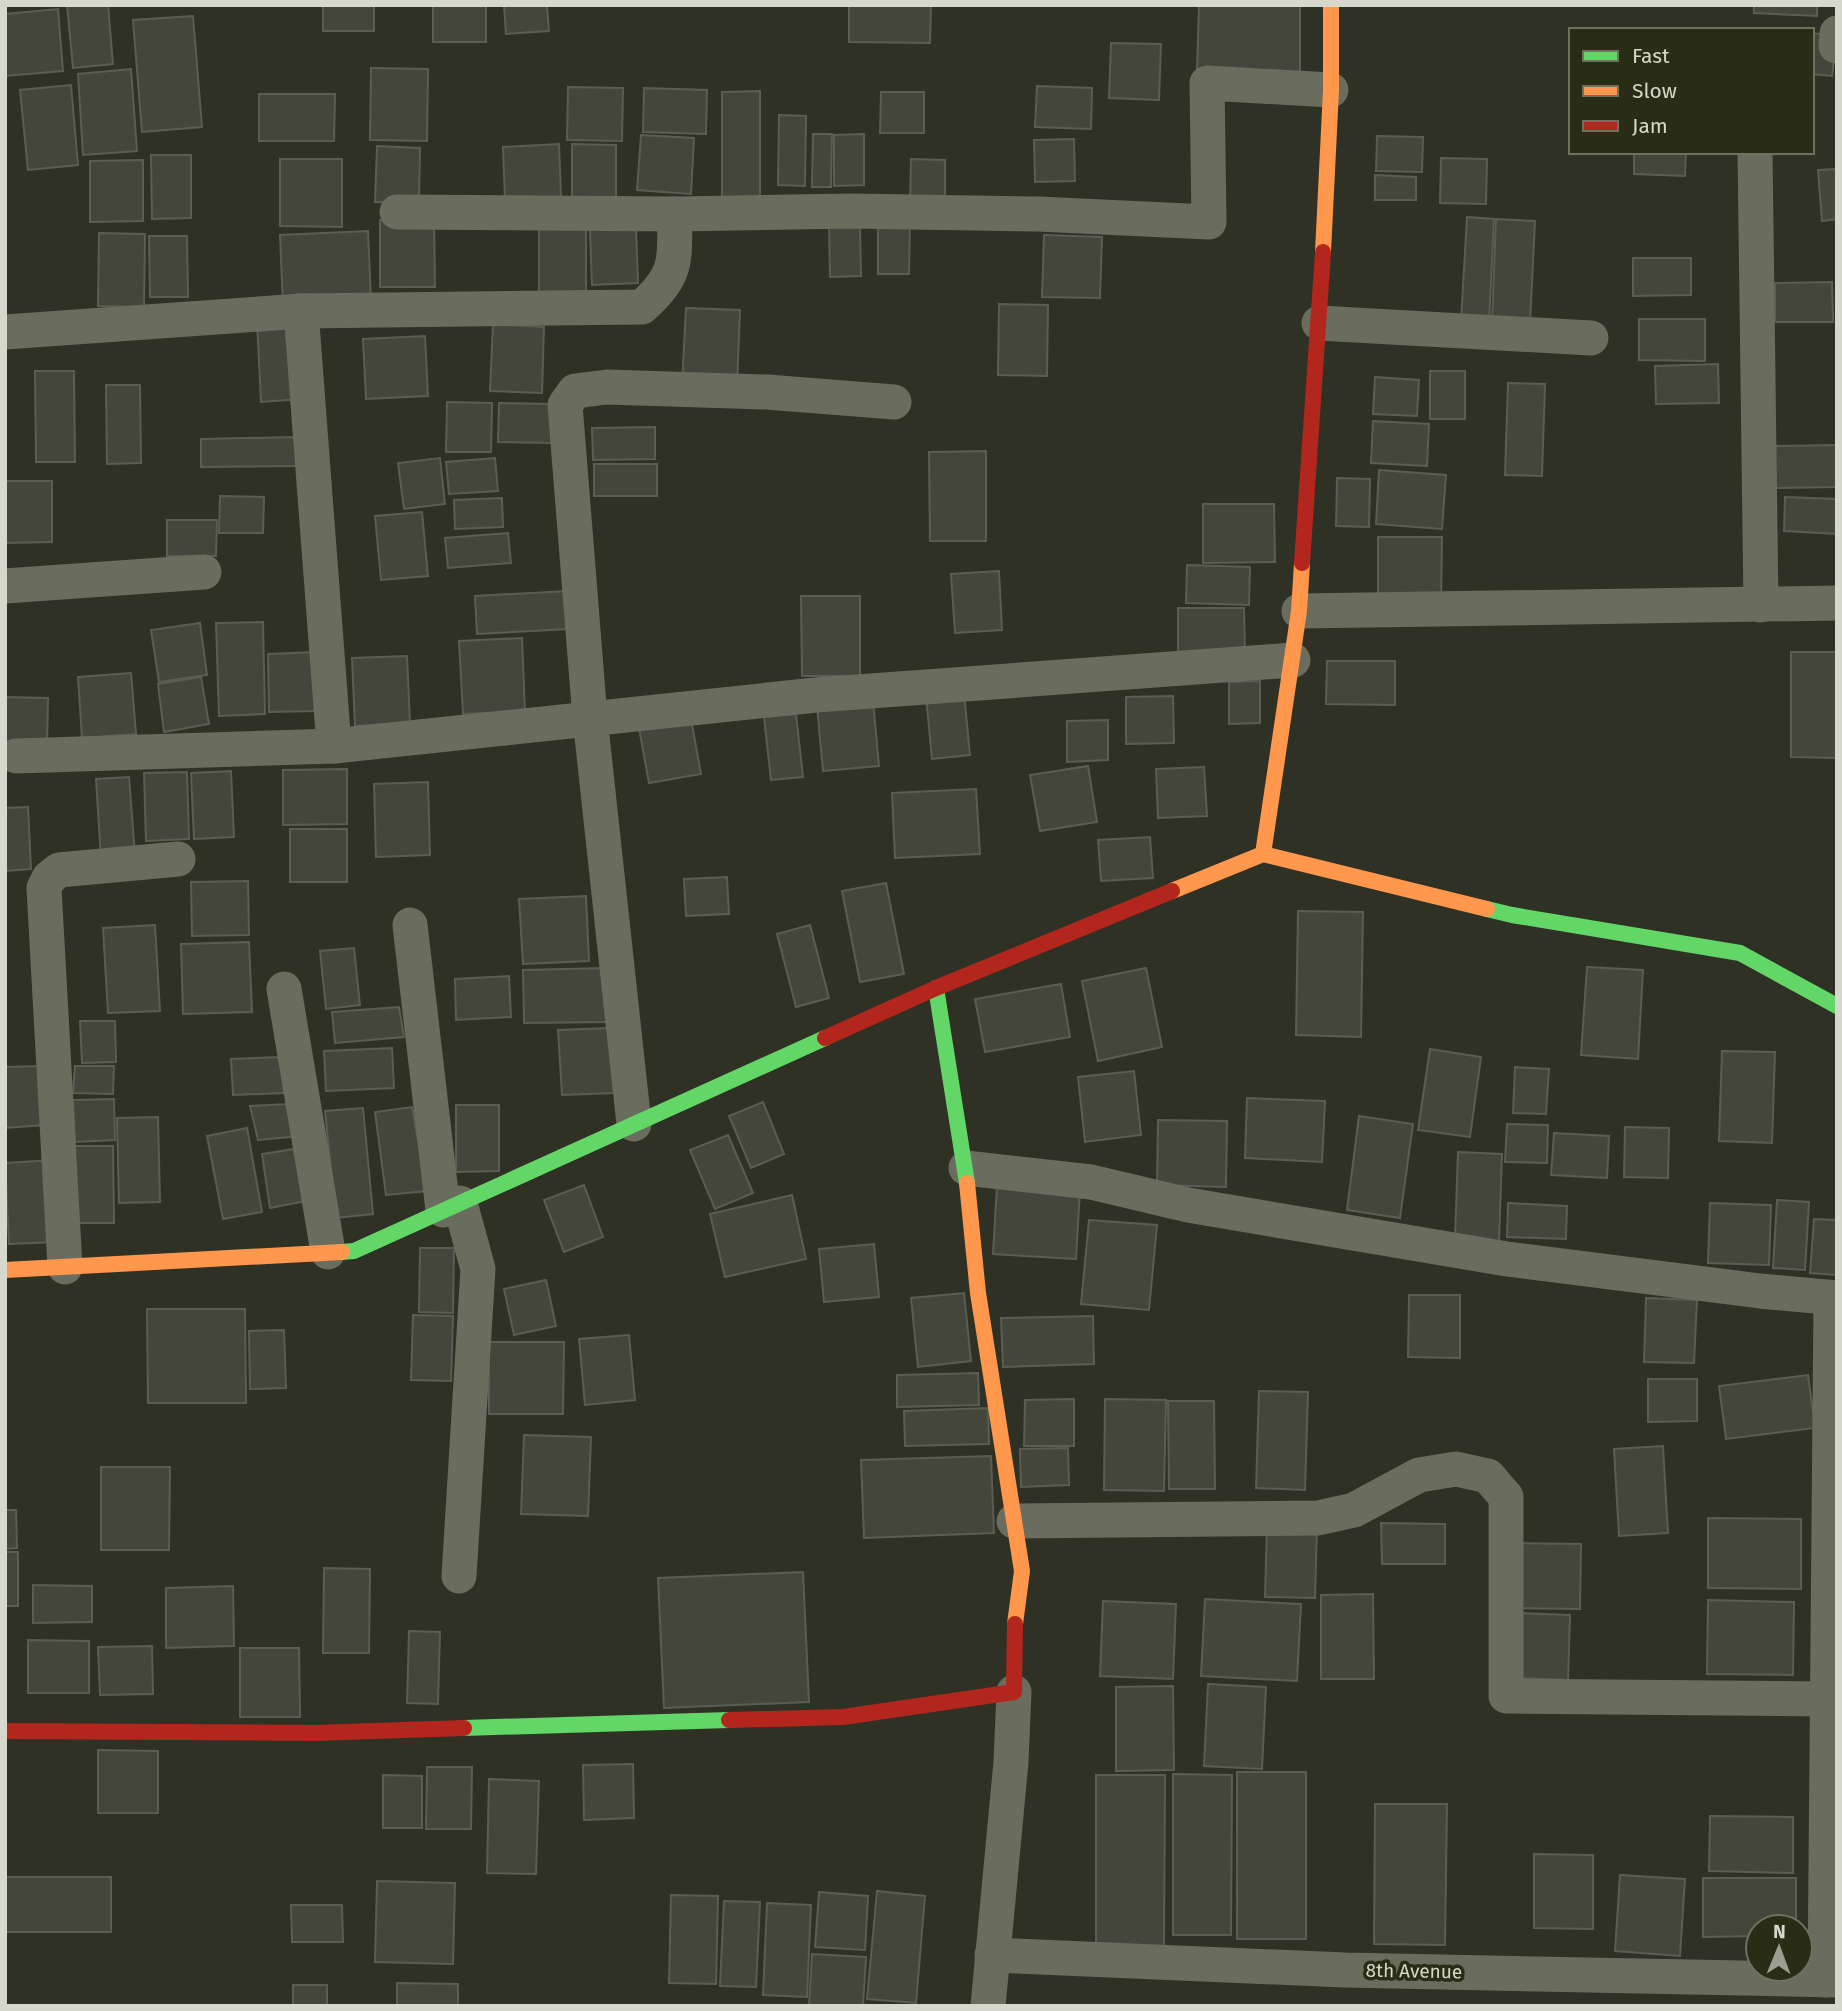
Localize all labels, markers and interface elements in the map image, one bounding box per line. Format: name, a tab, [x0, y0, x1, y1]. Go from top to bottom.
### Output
legend	[1569, 28, 1814, 154]
text: Fast	[1632, 43, 1670, 69]
text: Slow	[1632, 78, 1677, 104]
text: Jam	[1632, 113, 1668, 139]
north arrow	[1744, 1913, 1814, 1983]
text: N	[1773, 1920, 1786, 1943]
street label: 8th Avenue	[1366, 1959, 1462, 1983]

